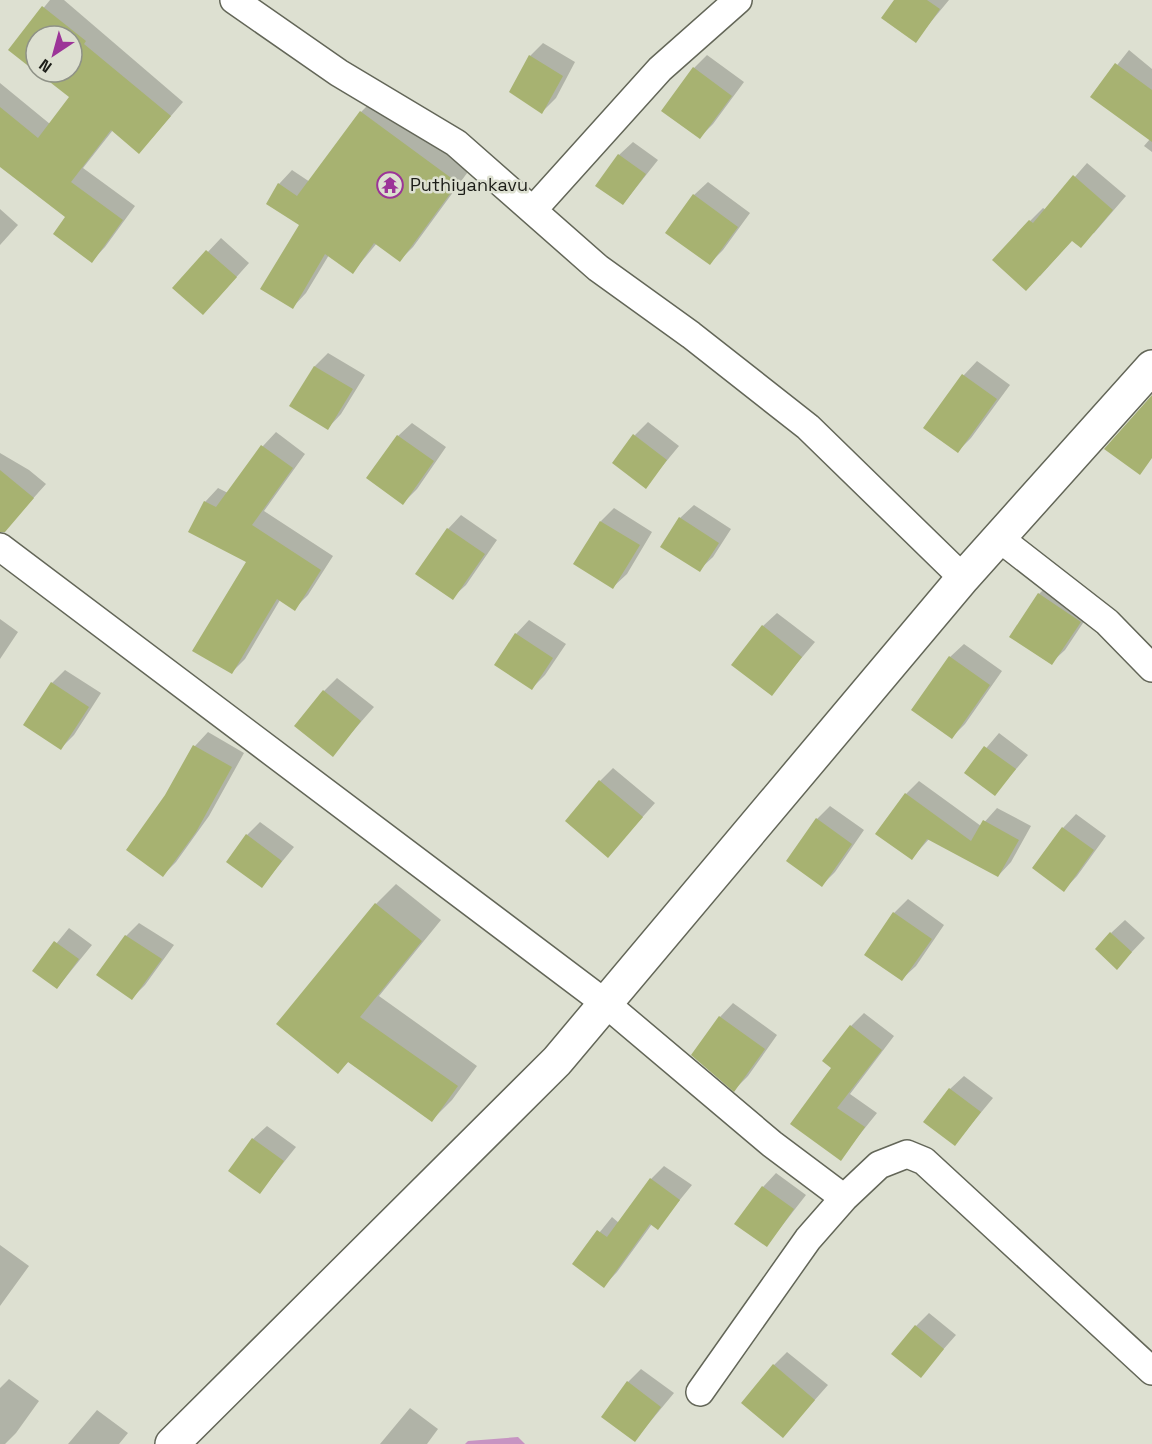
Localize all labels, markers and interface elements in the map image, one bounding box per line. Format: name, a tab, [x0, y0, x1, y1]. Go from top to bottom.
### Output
north arrow	[24, 24, 84, 84]
text: N	[35, 54, 56, 77]
temple icon: Puthiyankavu	[375, 170, 405, 200]
place label: Puthiyankavu	[410, 173, 528, 196]

